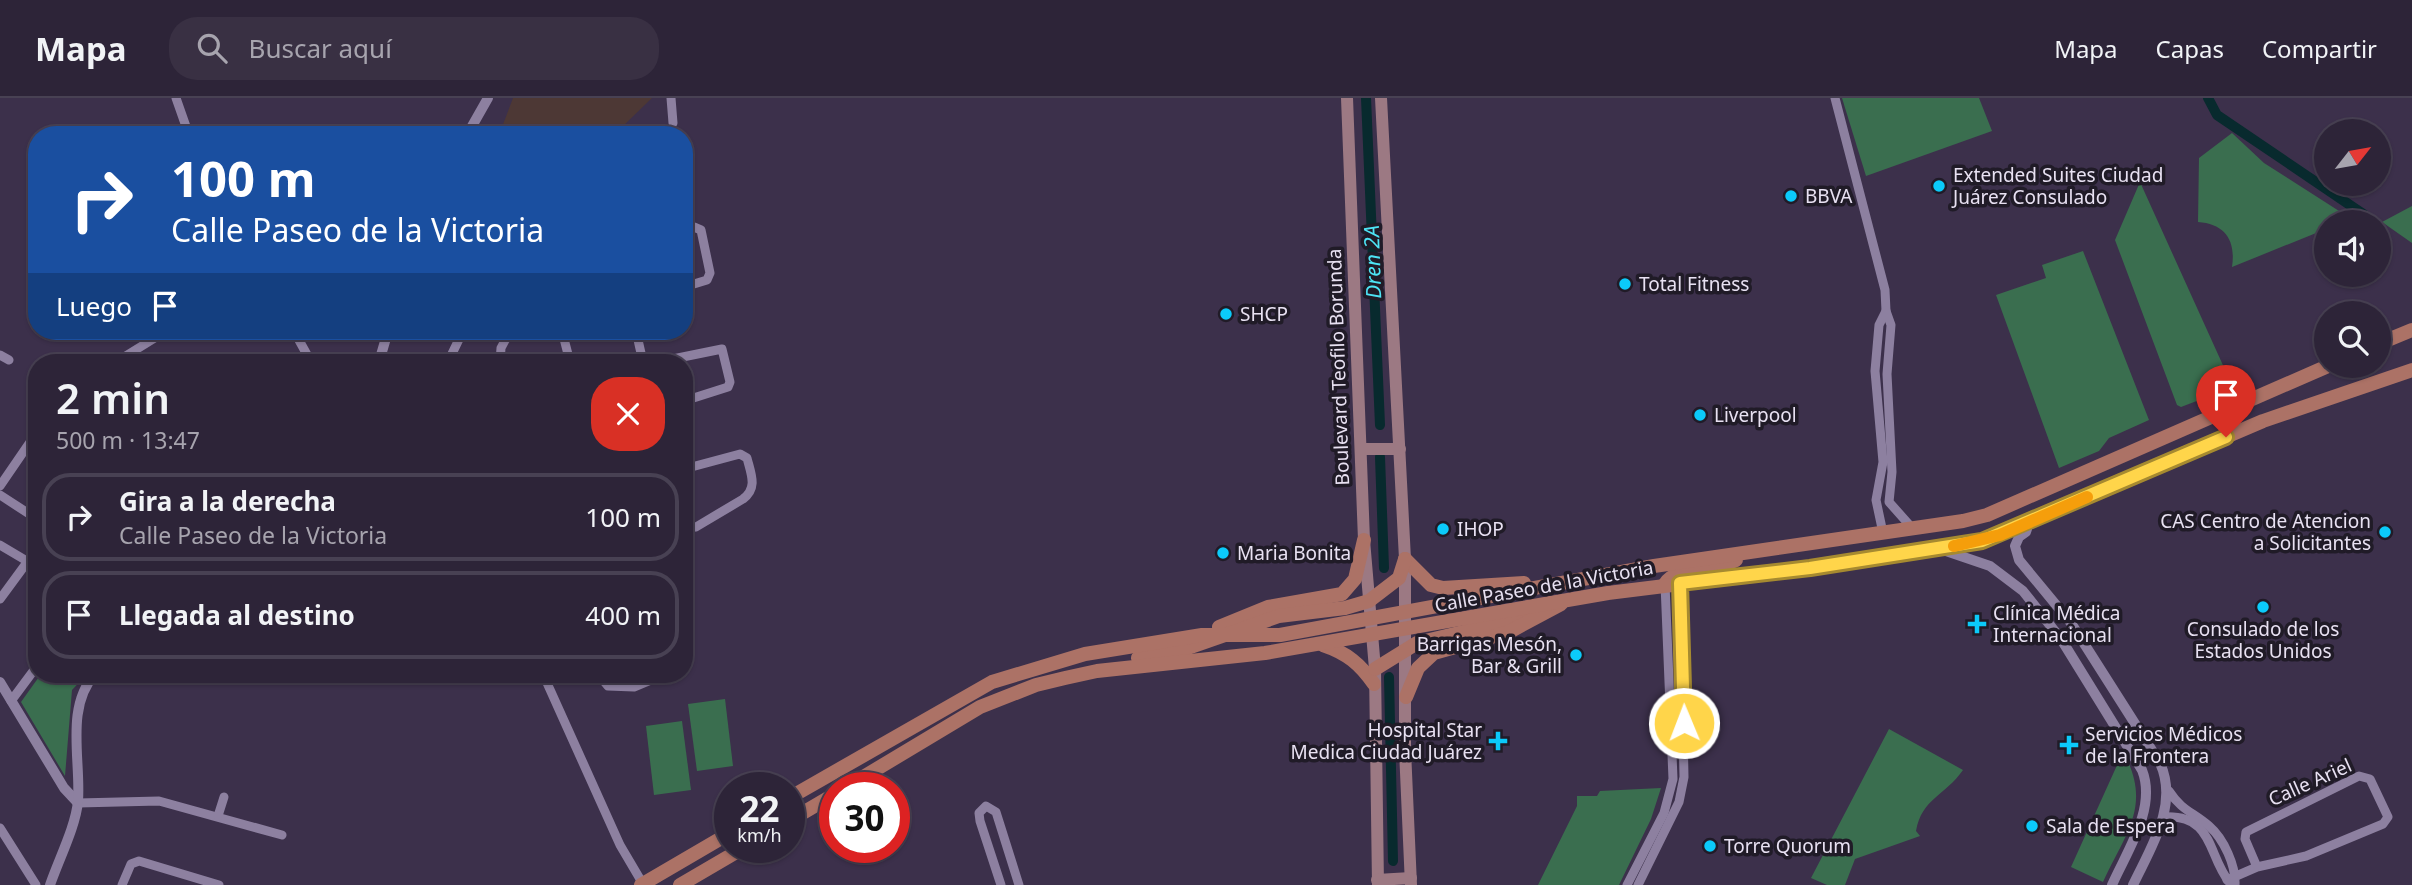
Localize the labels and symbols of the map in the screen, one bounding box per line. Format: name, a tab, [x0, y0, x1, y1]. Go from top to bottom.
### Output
north arrow	[2314, 119, 2390, 196]
place label: Extended Suites Ciudad Juárez Consulado	[1951, 162, 2163, 210]
marker: Extended Suites Ciudad Juárez Consulado	[1931, 178, 1947, 194]
place label: BBVA	[1805, 183, 1853, 209]
marker: BBVA	[1783, 188, 1799, 204]
water label: Dren 2A	[1357, 225, 1387, 299]
street label: Boulevard Teofilo Borunda	[1321, 248, 1355, 486]
place label: Total Fitness	[1639, 271, 1749, 297]
marker: Total Fitness	[1617, 276, 1633, 292]
place label: SHCP	[1240, 301, 1288, 327]
marker: SHCP	[1218, 306, 1234, 322]
pin	[2196, 365, 2256, 437]
place label: Liverpool	[1714, 402, 1797, 428]
marker: Liverpool	[1692, 407, 1708, 423]
place label: CAS Centro de Atencion a Solicitantes	[2160, 508, 2371, 556]
place label: IHOP	[1457, 516, 1504, 542]
marker: IHOP	[1435, 521, 1451, 537]
marker: CAS Centro de Atencion a Solicitantes	[2377, 524, 2393, 540]
place label: Maria Bonita	[1237, 540, 1351, 566]
marker: Maria Bonita	[1215, 545, 1231, 561]
street label: Calle Paseo de la Victoria	[1433, 554, 1655, 618]
marker: Consulado de los Estados Unidos	[2255, 599, 2271, 615]
place label: Clínica Médica Internacional	[1993, 600, 2121, 648]
marker: Clínica Médica Internacional	[1967, 614, 1987, 634]
place label: Consulado de los Estados Unidos	[2187, 616, 2339, 664]
place label: Barrigas Mesón, Bar & Grill	[1417, 631, 1562, 679]
marker: Barrigas Mesón, Bar & Grill	[1568, 647, 1584, 663]
position arrow	[1647, 686, 1721, 760]
place label: Hospital Star Medica Ciudad Juárez	[1291, 717, 1482, 765]
place label: Servicios Médicos de la Frontera	[2085, 721, 2242, 769]
marker: Hospital Star Medica Ciudad Juárez	[1488, 731, 1508, 751]
marker: Servicios Médicos de la Frontera	[2059, 735, 2079, 755]
street label: Calle Ariel	[2264, 752, 2356, 812]
speed limit sign: 30	[819, 772, 910, 863]
place label: Sala de Espera	[2046, 813, 2175, 839]
marker: Sala de Espera	[2024, 818, 2040, 834]
place label: Torre Quorum	[1724, 833, 1851, 859]
marker: Torre Quorum	[1702, 838, 1718, 854]

